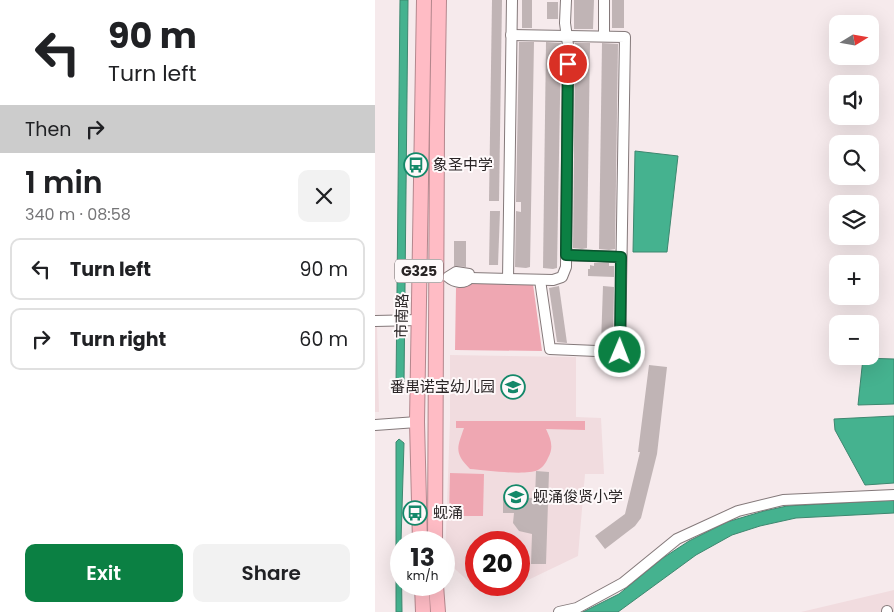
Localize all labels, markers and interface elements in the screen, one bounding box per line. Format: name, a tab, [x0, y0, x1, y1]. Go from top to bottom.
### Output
text: 90 m	[108, 11, 197, 60]
north arrow	[829, 15, 879, 65]
map controls	[829, 15, 879, 365]
icon: left	[25, 20, 90, 85]
pin	[547, 43, 589, 85]
icon: arrive	[554, 50, 582, 78]
text: Turn left	[108, 58, 196, 89]
button: sound	[829, 75, 879, 125]
icon: right	[81, 115, 109, 143]
text: Then	[25, 116, 71, 143]
button: search	[829, 135, 879, 185]
bus stop icon: 象圣中学	[403, 152, 429, 178]
place label: 象圣中学	[433, 154, 493, 175]
text: 1 min	[25, 161, 103, 204]
button: close	[298, 170, 350, 222]
button: layers	[829, 195, 879, 245]
text: 340 m · 08:58	[25, 203, 131, 226]
icon: left	[27, 255, 55, 283]
button: +	[829, 255, 879, 305]
text: Turn left	[70, 256, 151, 283]
text: 90 m	[299, 256, 348, 283]
road number: G325	[395, 260, 443, 282]
street label: 市南路	[391, 293, 412, 339]
button: −	[829, 315, 879, 365]
icon: right	[27, 325, 55, 353]
position arrow	[593, 325, 645, 377]
text: Turn right	[70, 326, 166, 353]
text: 60 m	[299, 326, 348, 353]
school or university icon: 番禺诺宝幼儿园	[500, 374, 526, 400]
place label: 番禺诺宝幼儿园	[390, 376, 495, 397]
school or university icon: 蚬涌俊贤小学	[503, 484, 529, 510]
place label: 蚬涌俊贤小学	[533, 486, 623, 507]
bus stop icon: 蚬涌	[402, 500, 428, 526]
place label: 蚬涌	[433, 502, 463, 523]
speed limit sign: 20	[465, 531, 530, 596]
text: 13	[410, 540, 435, 575]
button: Exit	[25, 544, 183, 602]
button: Share	[193, 544, 350, 602]
text: km/h	[407, 567, 438, 584]

